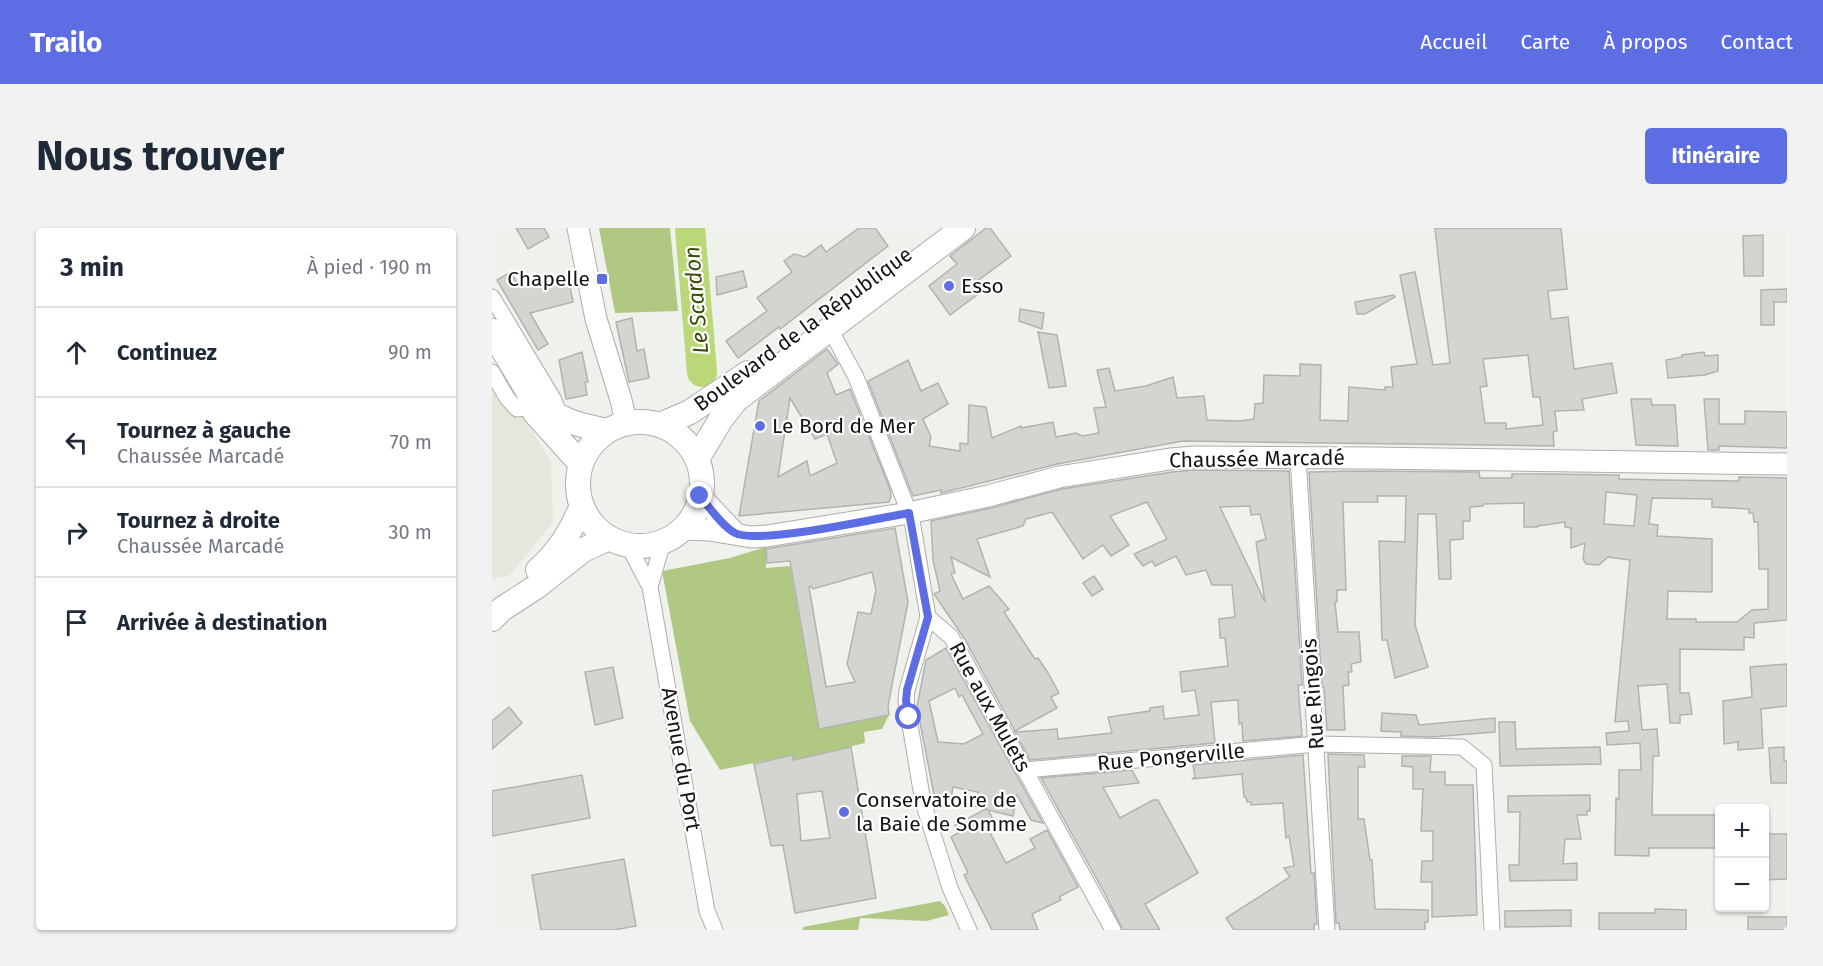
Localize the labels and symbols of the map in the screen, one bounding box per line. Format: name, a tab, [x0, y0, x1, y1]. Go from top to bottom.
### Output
street label: Boulevard de la République	[689, 241, 917, 417]
water label: Le Scardon	[678, 245, 714, 355]
place label: Chapelle	[507, 266, 590, 292]
marker: Chapelle	[595, 272, 609, 286]
place label: Esso	[961, 273, 1004, 299]
marker: Esso	[942, 279, 956, 293]
place label: Le Bord de Mer	[772, 413, 915, 439]
marker: Le Bord de Mer	[753, 419, 767, 433]
street label: Chaussée Marcadé	[1169, 444, 1345, 474]
route end	[686, 482, 712, 508]
street label: Rue aux Mulets	[944, 637, 1037, 777]
street label: Rue Ringois	[1296, 637, 1330, 750]
street label: Avenue du Port	[656, 685, 706, 833]
route start	[895, 703, 921, 729]
street label: Rue Pongerville	[1096, 738, 1246, 776]
place label: Conservatoire de la Baie de Somme	[856, 787, 1027, 837]
marker: Conservatoire de la Baie de Somme	[837, 805, 851, 819]

